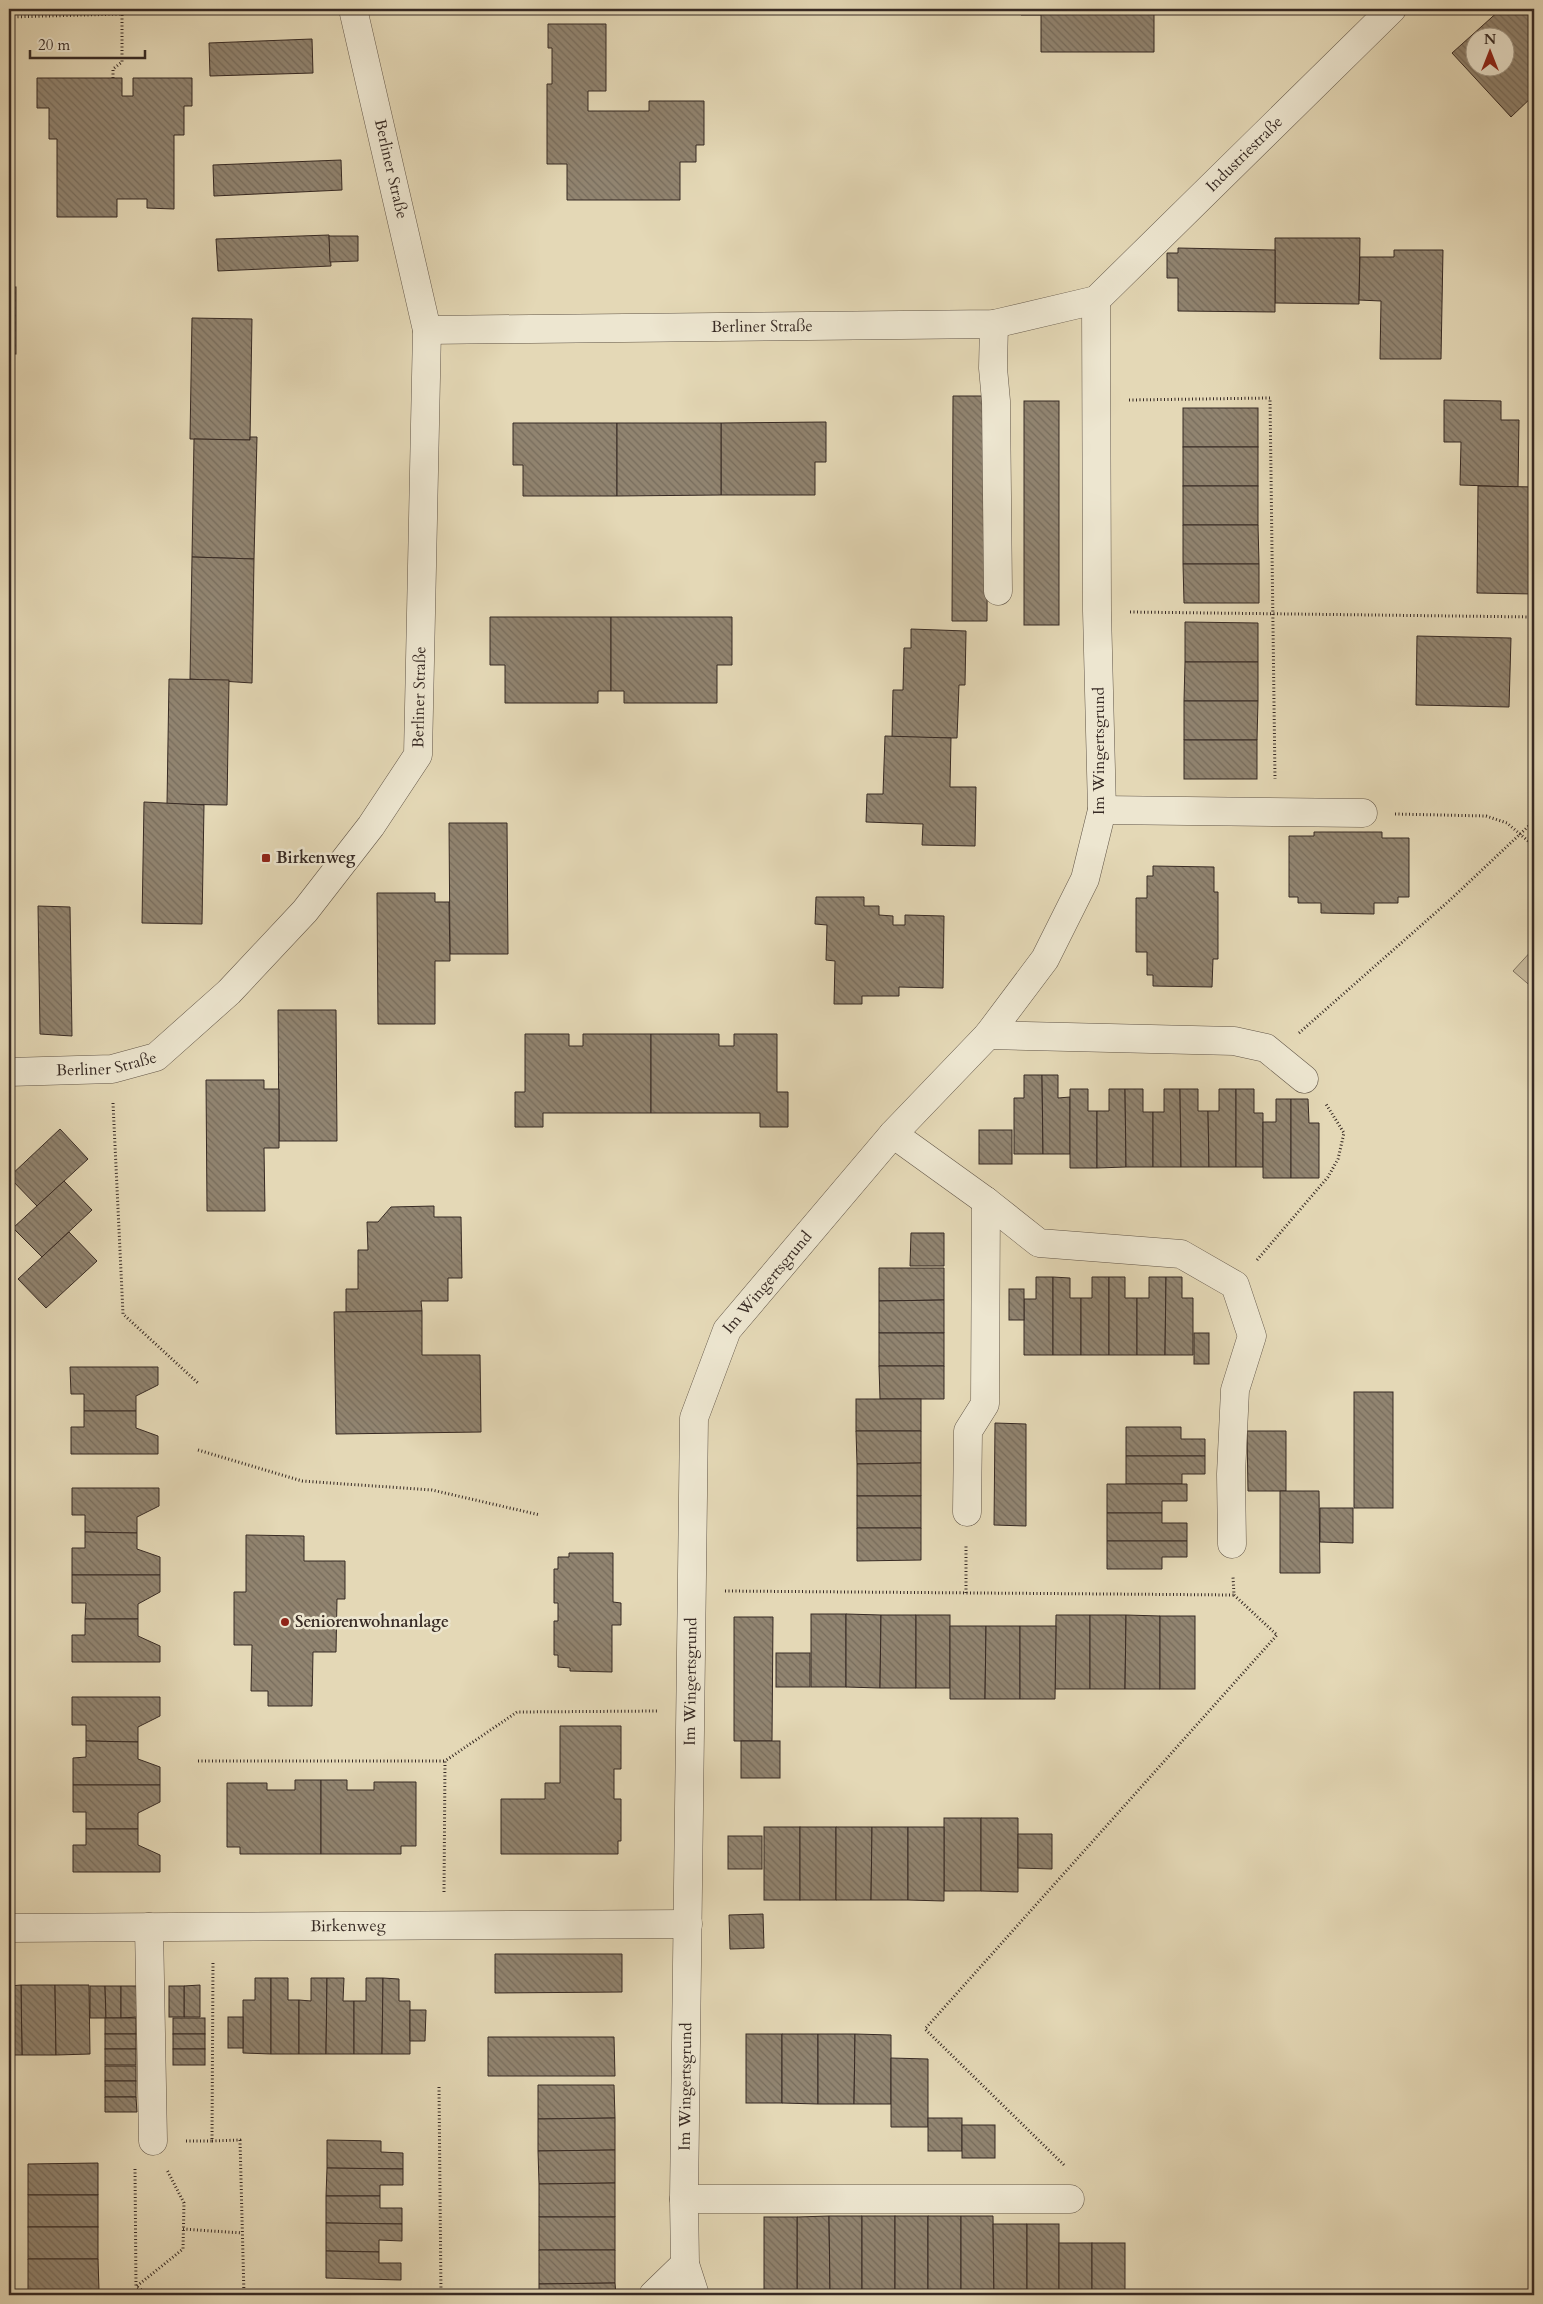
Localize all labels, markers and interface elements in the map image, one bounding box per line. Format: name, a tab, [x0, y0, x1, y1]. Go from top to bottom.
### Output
scale bar	[30, 28, 145, 60]
north arrow	[1466, 28, 1516, 78]
text: N	[1484, 30, 1496, 49]
text: 20 m	[38, 35, 70, 55]
street label: Industriestraße	[1201, 111, 1288, 197]
street label: Berliner Straße	[369, 117, 413, 221]
street label: Berliner Straße	[711, 315, 813, 338]
street label: Berliner Straße	[407, 646, 431, 748]
street label: Im Wingertsgrund	[1088, 686, 1110, 815]
place label: Birkenweg	[276, 847, 356, 869]
marker: Birkenweg	[260, 852, 272, 864]
street label: Berliner Straße	[56, 1046, 159, 1082]
street label: Im Wingertsgrund	[717, 1226, 817, 1338]
place label: Seniorenwohnanlage	[295, 1611, 449, 1633]
marker: Seniorenwohnanlage	[279, 1616, 291, 1628]
street label: Im Wingertsgrund	[679, 1617, 702, 1746]
street label: Birkenweg	[310, 1915, 386, 1937]
street label: Im Wingertsgrund	[674, 2022, 697, 2151]

